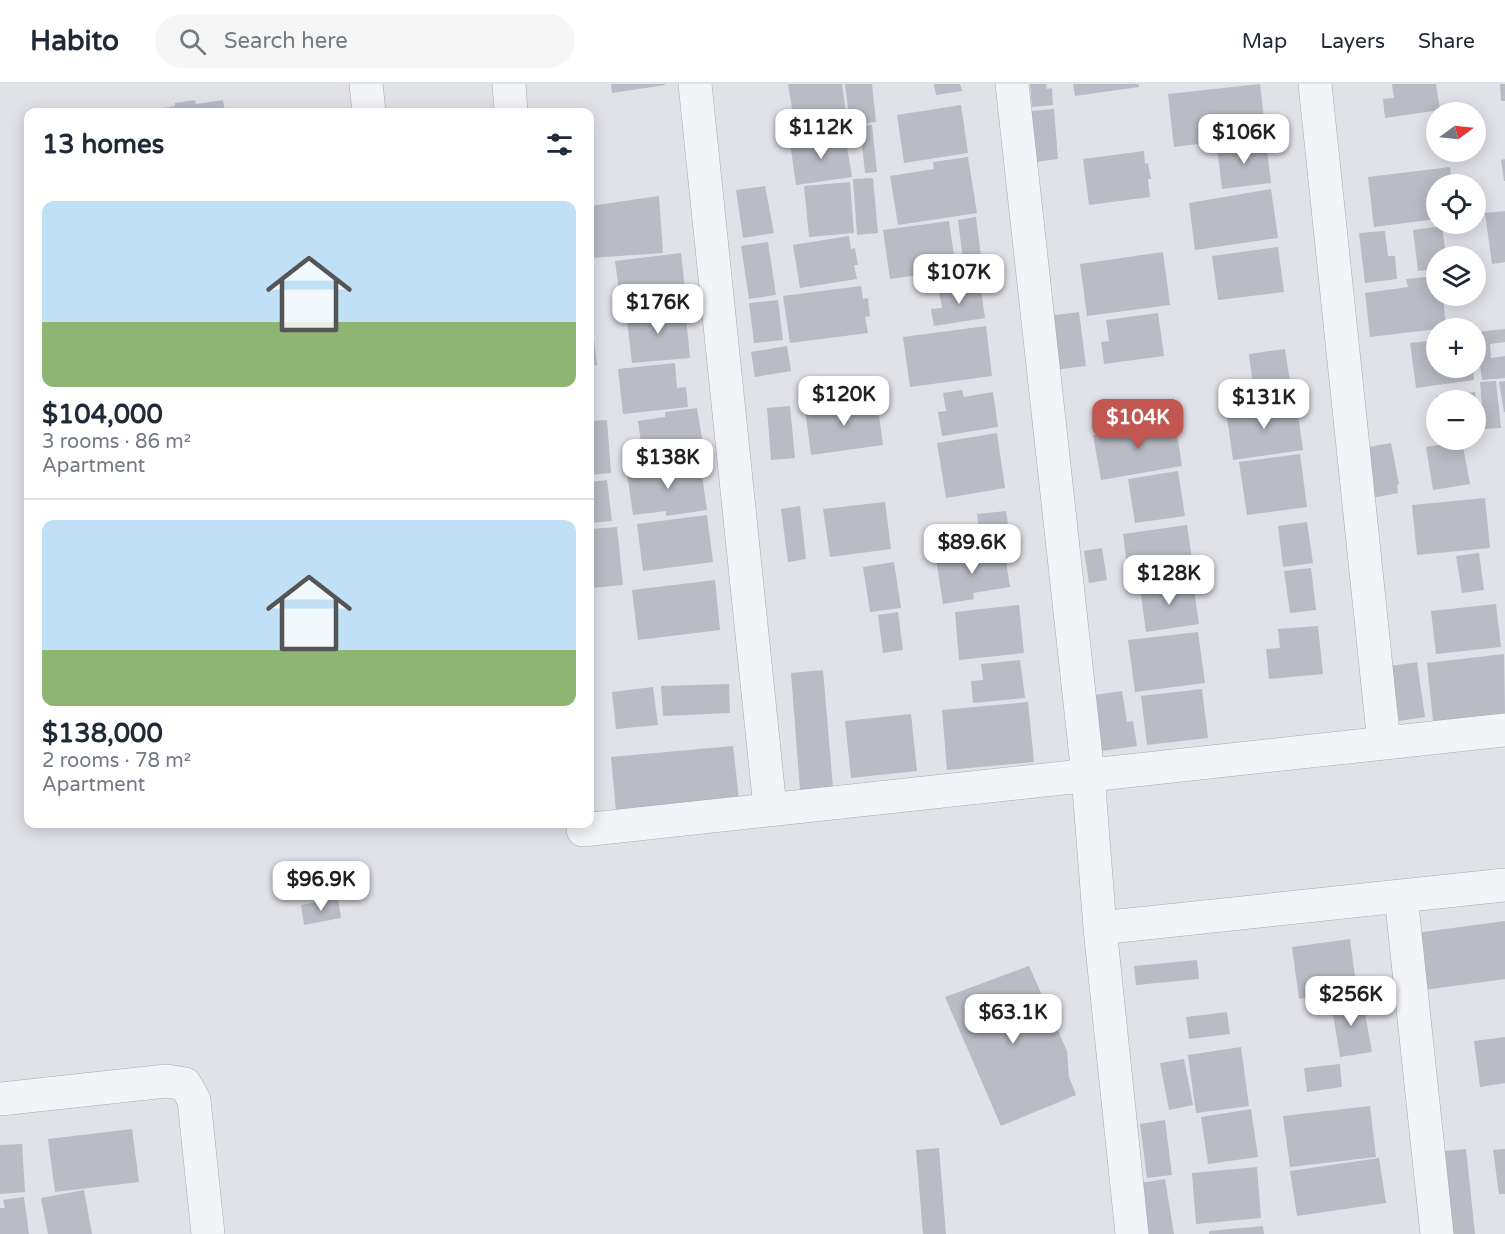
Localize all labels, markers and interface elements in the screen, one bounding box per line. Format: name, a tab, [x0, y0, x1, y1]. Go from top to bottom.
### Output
search box	[155, 14, 575, 68]
text: Habito	[30, 24, 119, 58]
icon: search	[176, 25, 209, 58]
text: Search here	[224, 28, 348, 54]
text: Map	[1242, 29, 1287, 54]
text: Layers	[1320, 29, 1385, 54]
text: Share	[1418, 29, 1475, 54]
north arrow	[1426, 102, 1486, 162]
map controls	[1426, 102, 1486, 450]
pin: $112K	[779, 109, 863, 160]
pin: $106K	[1202, 114, 1286, 165]
text: $112K	[789, 116, 853, 140]
text: $106K	[1212, 121, 1276, 145]
icon: filters	[543, 128, 576, 161]
text: 13 homes	[42, 129, 164, 160]
button: locate	[1426, 174, 1486, 234]
icon: home	[255, 240, 363, 348]
button: layers	[1426, 246, 1486, 306]
pin: $107K	[917, 254, 1001, 305]
text: $107K	[927, 261, 991, 285]
pin: $176K	[616, 284, 700, 335]
text: $176K	[626, 291, 690, 315]
button: +	[1426, 318, 1486, 378]
pin: $120K	[802, 376, 886, 427]
pin: $131K	[1222, 379, 1306, 430]
text: $120K	[812, 383, 876, 407]
text: $131K	[1232, 386, 1296, 410]
button: −	[1426, 390, 1486, 450]
text: $104,000	[42, 399, 163, 430]
pin: $104K	[1096, 399, 1180, 450]
text: $104K	[1106, 406, 1170, 430]
text: 3 rooms · 86 m²	[42, 430, 191, 454]
pin: $138K	[626, 439, 710, 490]
text: $138K	[636, 446, 700, 470]
text: Apartment	[42, 454, 145, 478]
pin: $89.6K	[923, 524, 1021, 575]
text: $89.6K	[938, 531, 1006, 555]
pin: $128K	[1127, 555, 1211, 606]
icon: home	[255, 559, 363, 667]
text: $128K	[1137, 562, 1201, 586]
text: $138,000	[42, 718, 163, 749]
text: 2 rooms · 78 m²	[42, 749, 191, 773]
text: Apartment	[42, 773, 145, 797]
pin: $96.9K	[272, 861, 370, 912]
text: $96.9K	[287, 868, 355, 892]
pin: $256K	[1309, 976, 1393, 1027]
text: $256K	[1319, 983, 1383, 1007]
pin: $63.1K	[964, 994, 1062, 1045]
text: $63.1K	[979, 1001, 1047, 1025]

